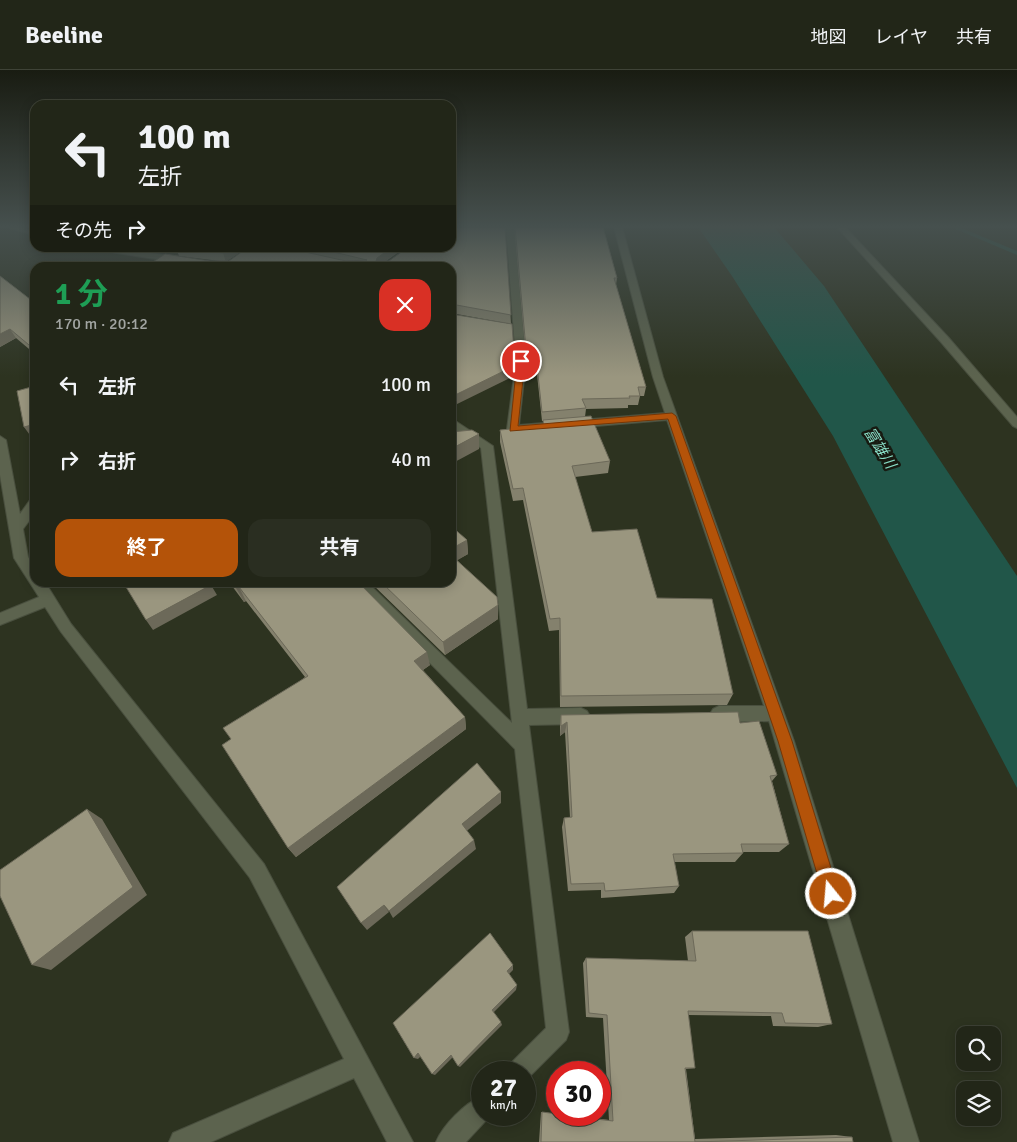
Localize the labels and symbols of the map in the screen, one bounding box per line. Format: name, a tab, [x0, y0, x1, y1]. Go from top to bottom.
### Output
pin	[500, 340, 542, 382]
water label: 富雄川	[860, 424, 901, 474]
position arrow	[804, 867, 856, 919]
speed limit sign: 30	[546, 1061, 611, 1126]

